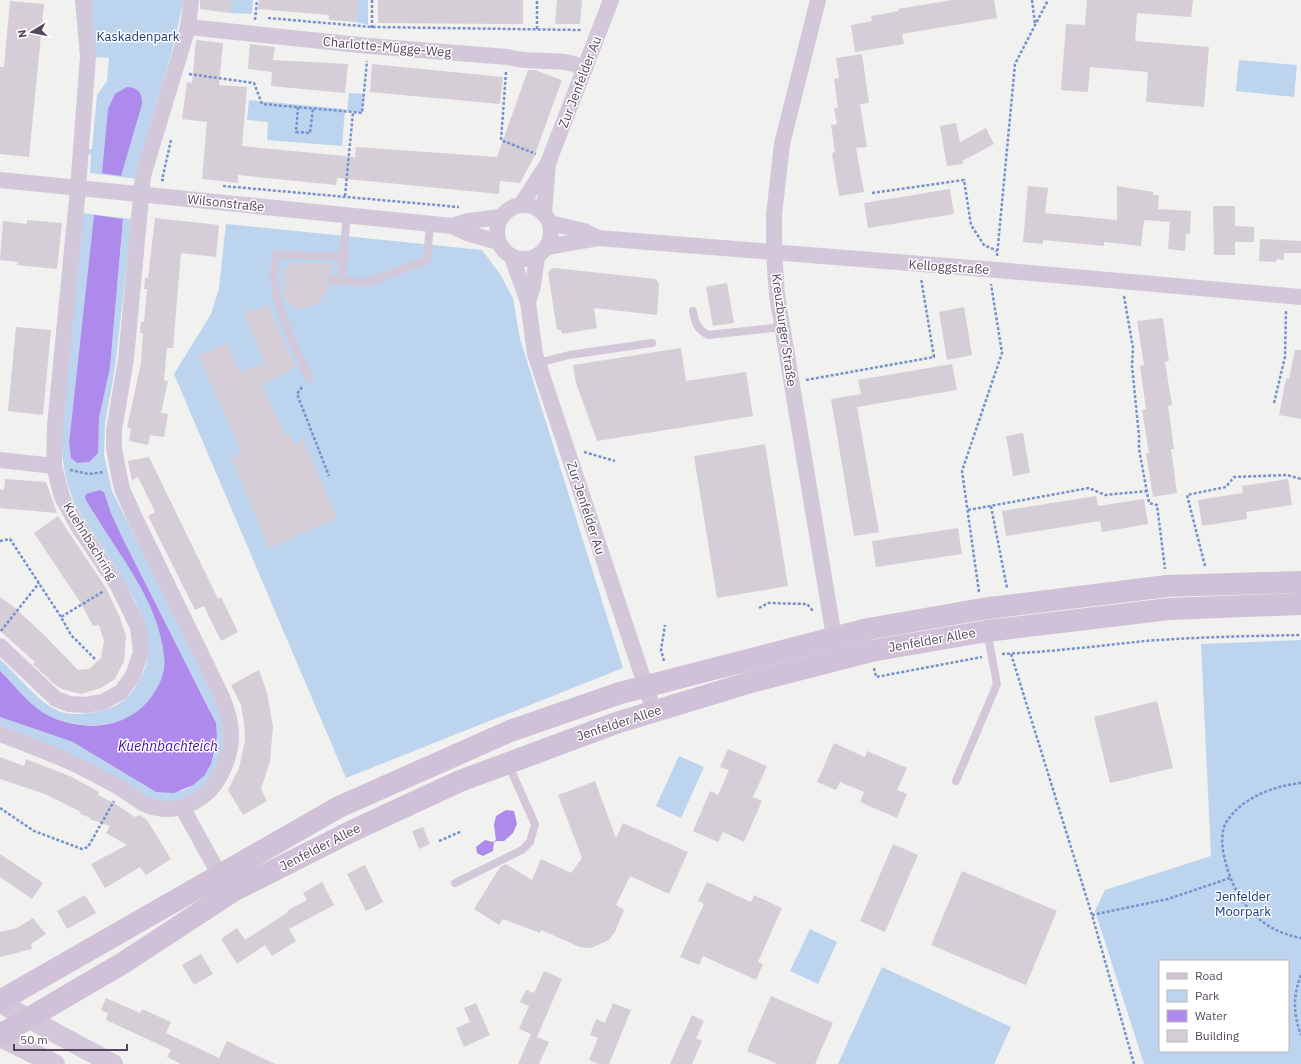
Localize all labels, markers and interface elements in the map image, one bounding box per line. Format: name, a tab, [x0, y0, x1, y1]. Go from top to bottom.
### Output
north arrow	[12, 12, 52, 52]
park label: Kaskadenpark	[96, 28, 180, 45]
text: N	[15, 29, 30, 39]
street label: Charlotte-Mügge-Weg	[322, 33, 452, 61]
street label: Zur Jenfelder Au	[555, 34, 605, 130]
street label: Wilsonstraße	[187, 191, 265, 215]
street label: Kelloggstraße	[908, 256, 990, 278]
street label: Kreuzburger Straße	[768, 272, 800, 388]
street label: Zur Jenfelder Au	[563, 459, 609, 557]
street label: Kuehnbachring	[59, 499, 121, 583]
street label: Jenfelder Allee	[887, 624, 977, 656]
street label: Jenfelder Allee	[574, 701, 664, 745]
water label: Kuehnbachteich	[118, 737, 218, 755]
street label: Jenfelder Allee	[277, 819, 363, 875]
park label: Jenfelder Moorpark	[1215, 888, 1271, 920]
legend	[1159, 960, 1289, 1052]
text: Road	[1195, 968, 1223, 983]
text: Park	[1195, 988, 1220, 1003]
text: Water	[1195, 1008, 1228, 1023]
scale bar	[14, 1026, 127, 1052]
text: Building	[1195, 1028, 1240, 1043]
text: 50 m	[20, 1032, 48, 1047]

